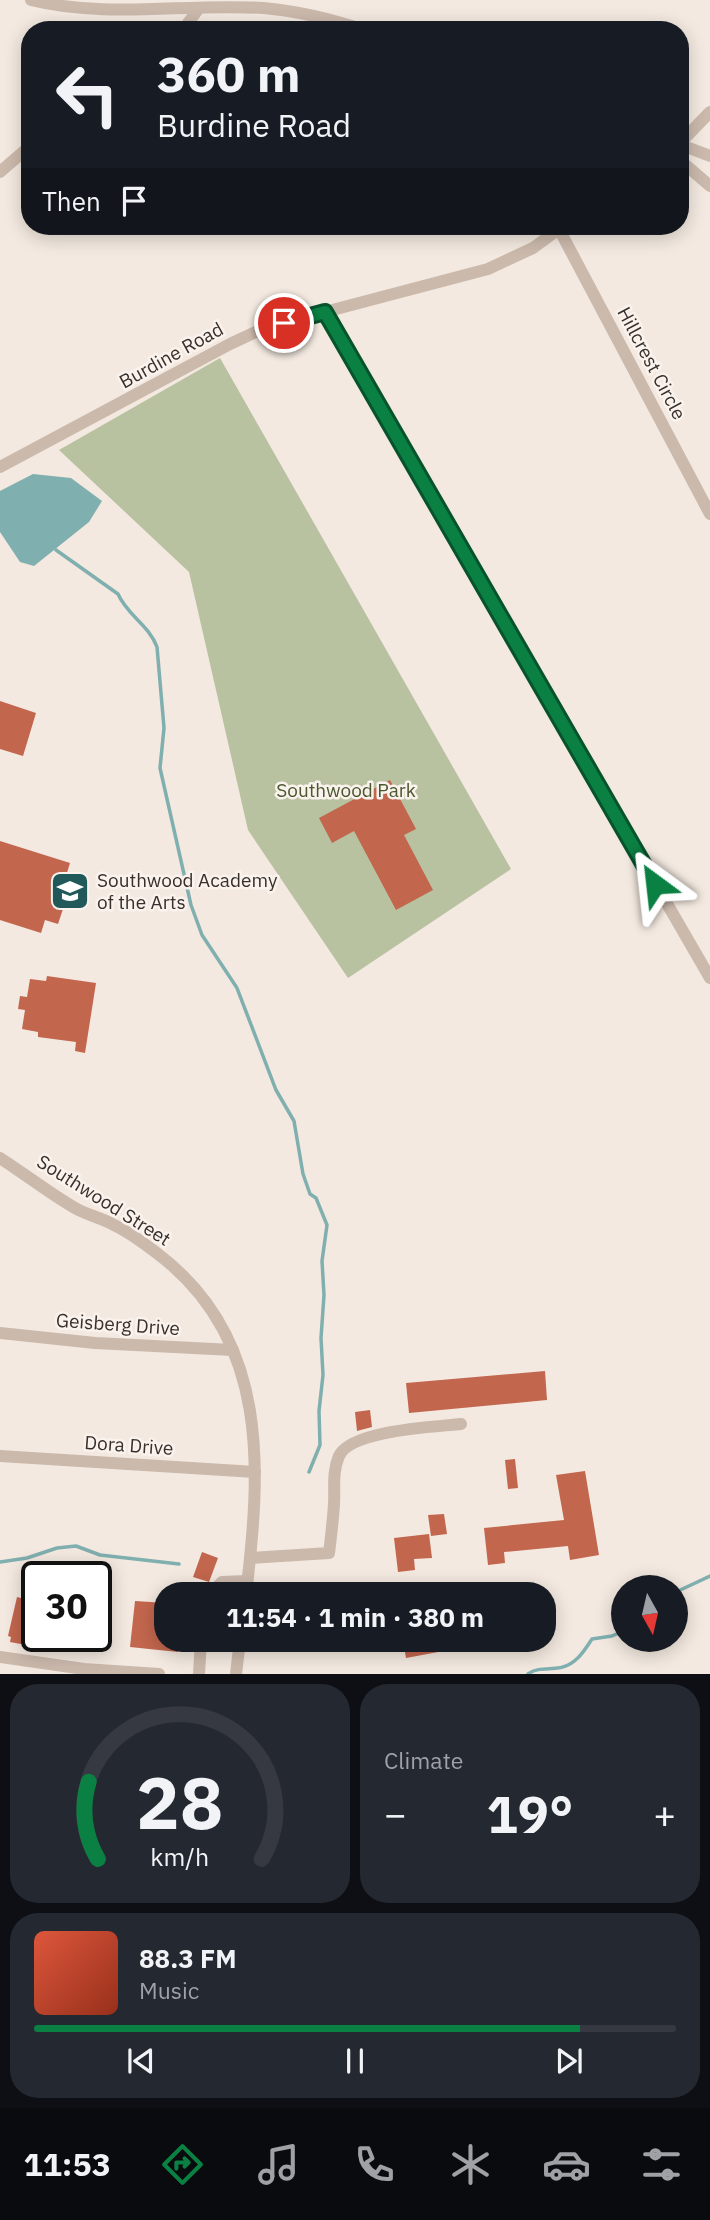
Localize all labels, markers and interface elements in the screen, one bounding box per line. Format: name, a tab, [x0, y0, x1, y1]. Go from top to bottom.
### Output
text: 360 m	[157, 42, 301, 105]
icon: left	[42, 49, 133, 140]
text: Burdine Road	[157, 104, 351, 146]
icon: arrive	[115, 182, 153, 220]
text: Then	[42, 184, 101, 218]
pin	[254, 293, 314, 353]
street label: Hillcrest Circle	[612, 303, 692, 423]
icon: arrive	[265, 304, 303, 342]
street label: Burdine Road	[115, 317, 227, 393]
park label: Southwood Park	[276, 778, 416, 802]
position arrow	[618, 847, 692, 921]
place label: Southwood Academy of the Arts	[97, 868, 278, 914]
school or university icon: Southwood Academy of the Arts	[49, 870, 91, 912]
street label: Southwood Street	[33, 1149, 175, 1251]
street label: Geisberg Drive	[55, 1308, 181, 1340]
street label: Dora Drive	[84, 1430, 174, 1460]
speed limit sign: 30	[21, 1561, 112, 1652]
north arrow	[611, 1575, 688, 1652]
map controls	[611, 1575, 688, 1652]
text: 11:54 · 1 min · 380 m	[226, 1600, 484, 1634]
text: Climate	[384, 1745, 463, 1775]
text: 28	[136, 1755, 224, 1850]
text: 19°	[487, 1780, 573, 1847]
text: −	[384, 1789, 407, 1838]
text: +	[653, 1789, 676, 1838]
text: km/h	[151, 1840, 209, 1873]
text: 88.3 FM	[139, 1941, 237, 1975]
text: Music	[139, 1975, 199, 2005]
icon: previous	[122, 2042, 160, 2080]
icon: pause	[336, 2042, 374, 2080]
icon: next	[550, 2042, 588, 2080]
icon: directions	[158, 2140, 207, 2189]
icon: music	[254, 2140, 303, 2189]
icon: phone	[350, 2140, 399, 2189]
icon: climate	[446, 2140, 495, 2189]
icon: car	[542, 2140, 591, 2189]
icon: filters	[637, 2140, 686, 2189]
text: 11:53	[23, 2143, 111, 2185]

